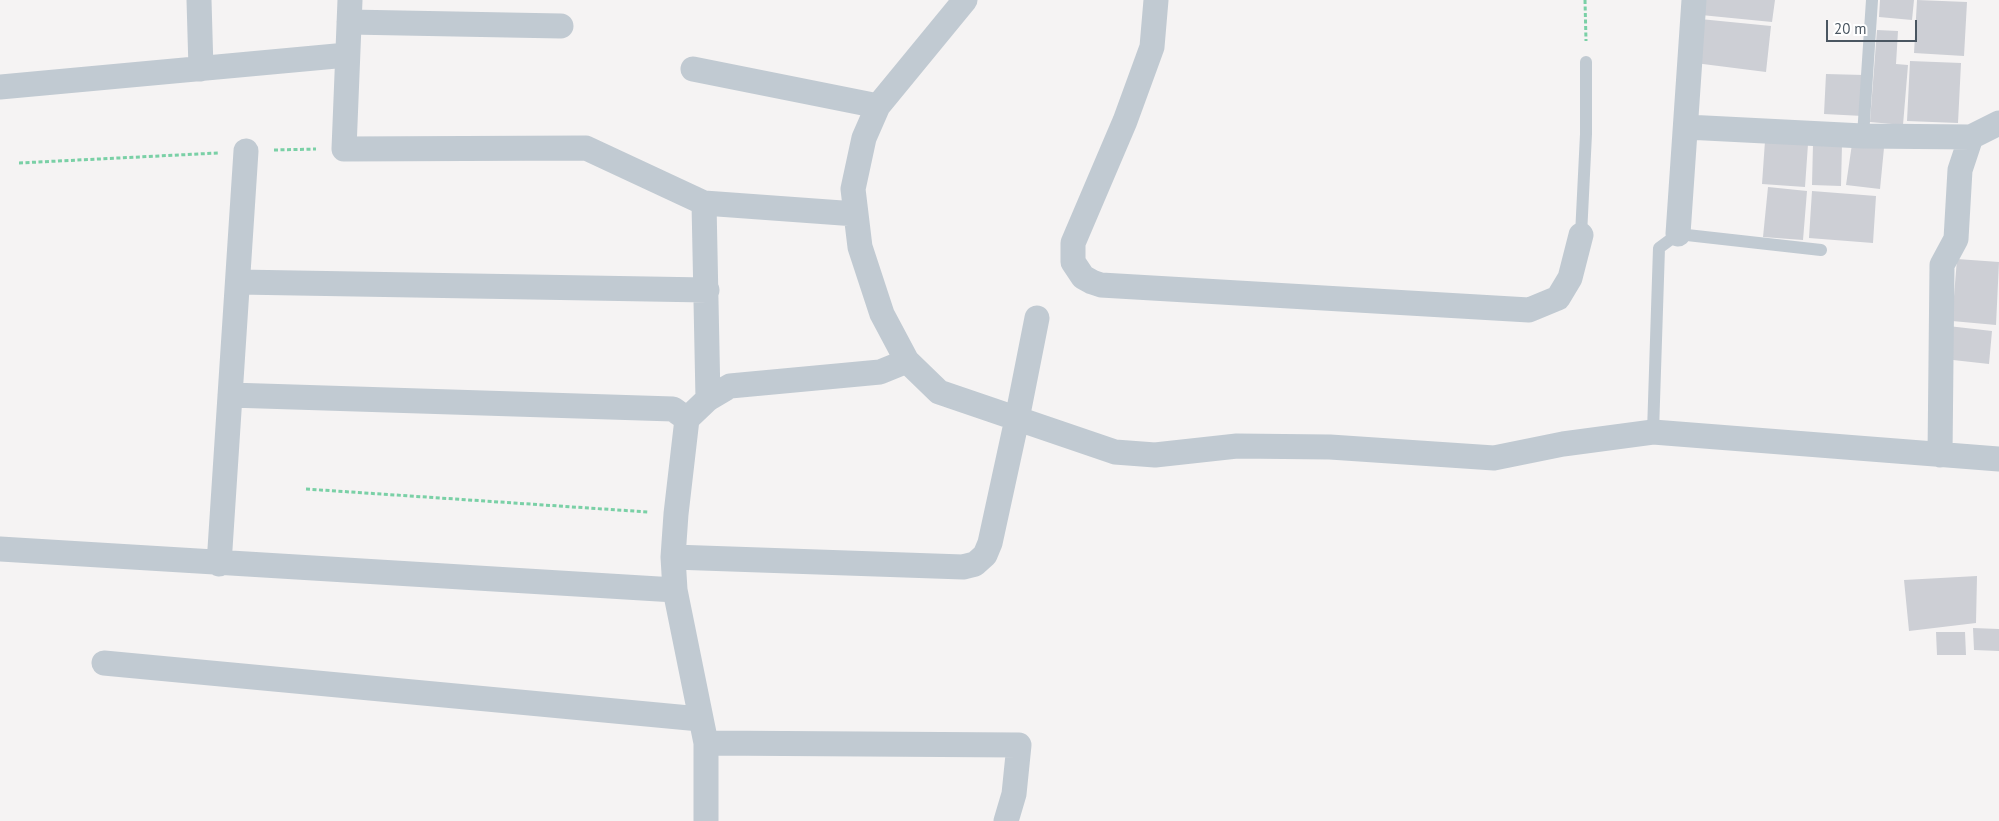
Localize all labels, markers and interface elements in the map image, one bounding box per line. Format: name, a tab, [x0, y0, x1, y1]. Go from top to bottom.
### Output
scale bar	[1829, 10, 1920, 42]
text: 20 m	[1834, 19, 1867, 38]

